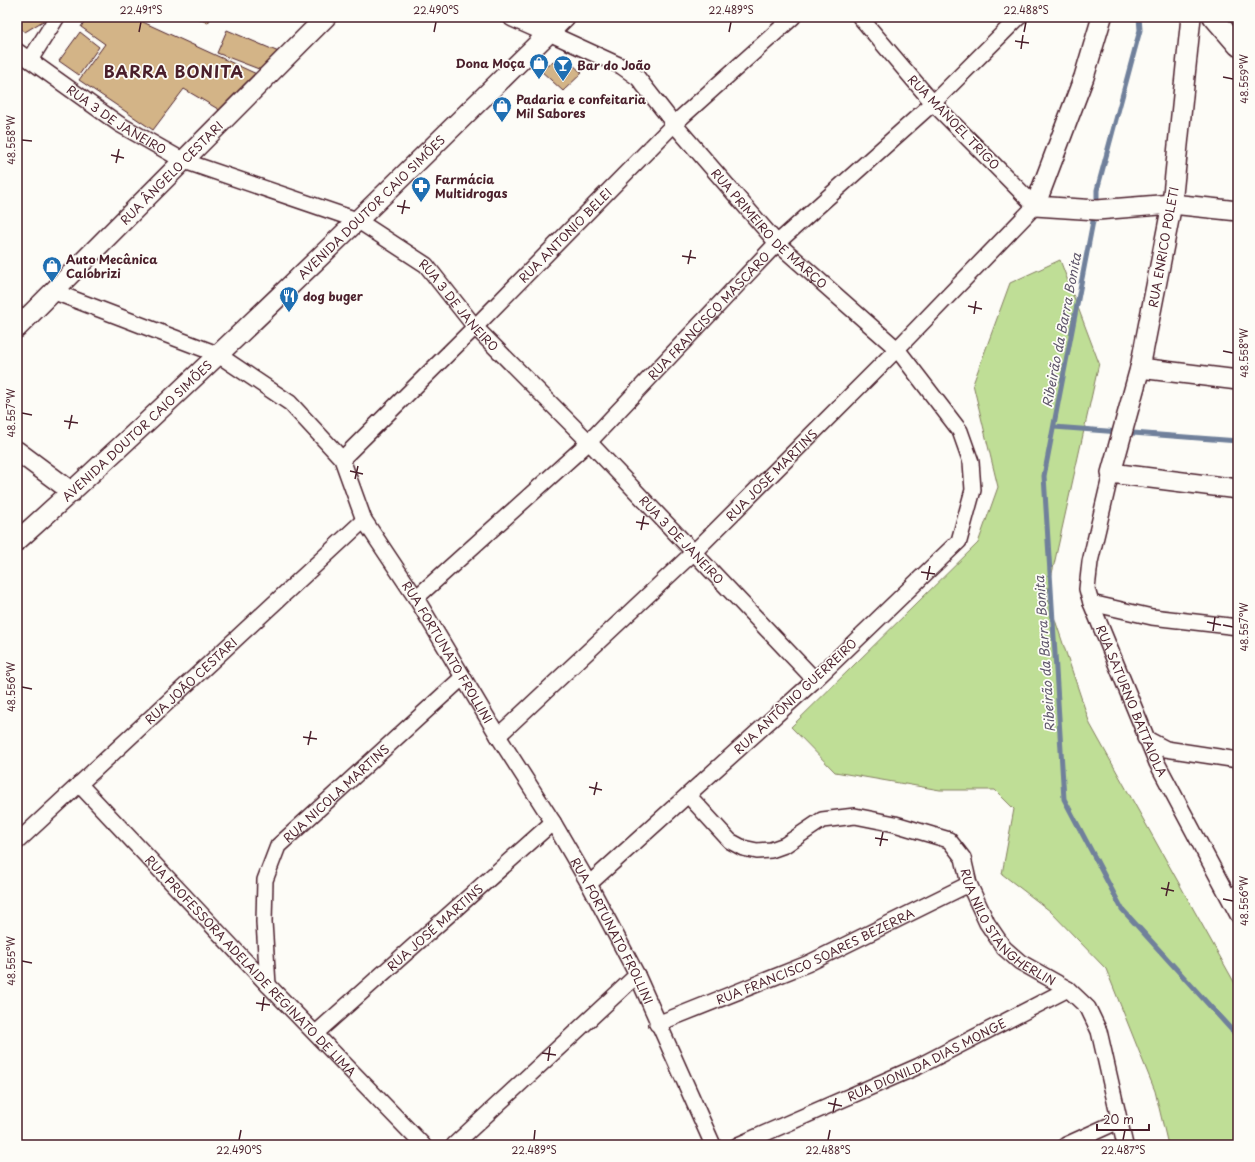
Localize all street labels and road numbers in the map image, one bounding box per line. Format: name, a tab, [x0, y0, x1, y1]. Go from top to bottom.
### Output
street label: RUA MANOEL TRIGO	[904, 71, 1004, 173]
street label: RUA 3 DE JANEIRO	[63, 80, 170, 158]
street label: RUA ÂNGELO CESTARI	[116, 117, 227, 229]
street label: AVENIDA DOUTOR CAIO SIMÕES	[293, 131, 449, 283]
street label: RUA PRIMEIRO DE MARÇO	[707, 164, 831, 292]
street label: RUA ANTONIO BELEI	[514, 184, 616, 287]
street label: RUA ENRICO POLETI	[1143, 185, 1183, 309]
street label: RUA FRANCISCO MASCARO	[643, 247, 774, 384]
street label: RUA 3 DE JANEIRO	[416, 254, 503, 355]
street label: AVENIDA DOUTOR CAIO SIMÕES	[58, 356, 216, 505]
street label: RUA JOSÉ MARTINS	[721, 425, 821, 525]
street label: RUA 3 DE JANEIRO	[635, 491, 728, 588]
street label: RUA FORTUNATO FROLLINI	[398, 577, 497, 726]
street label: RUA SATURNO BATTAIOLA	[1092, 622, 1172, 780]
street label: RUA JOÃO CESTARI	[141, 633, 241, 728]
street label: RUA ANTÔNIO GUERREIRO	[730, 634, 860, 758]
street label: RUA NICOLA MARTINS	[279, 740, 393, 846]
street label: RUA PROFESSORA ADELAIDE REGINATO DE LIMA	[141, 851, 361, 1080]
street label: RUA FORTUNATO FROLLINI	[566, 854, 658, 1007]
street label: RUA NILO STANGHERLIN	[957, 867, 1059, 989]
street label: RUA JOSÉ MARTINS	[383, 880, 487, 975]
street label: RUA FRANCISCO SOARES BEZERRA	[713, 904, 917, 1009]
street label: RUA DIONILDA DIAS MONGE	[844, 1014, 1009, 1105]

